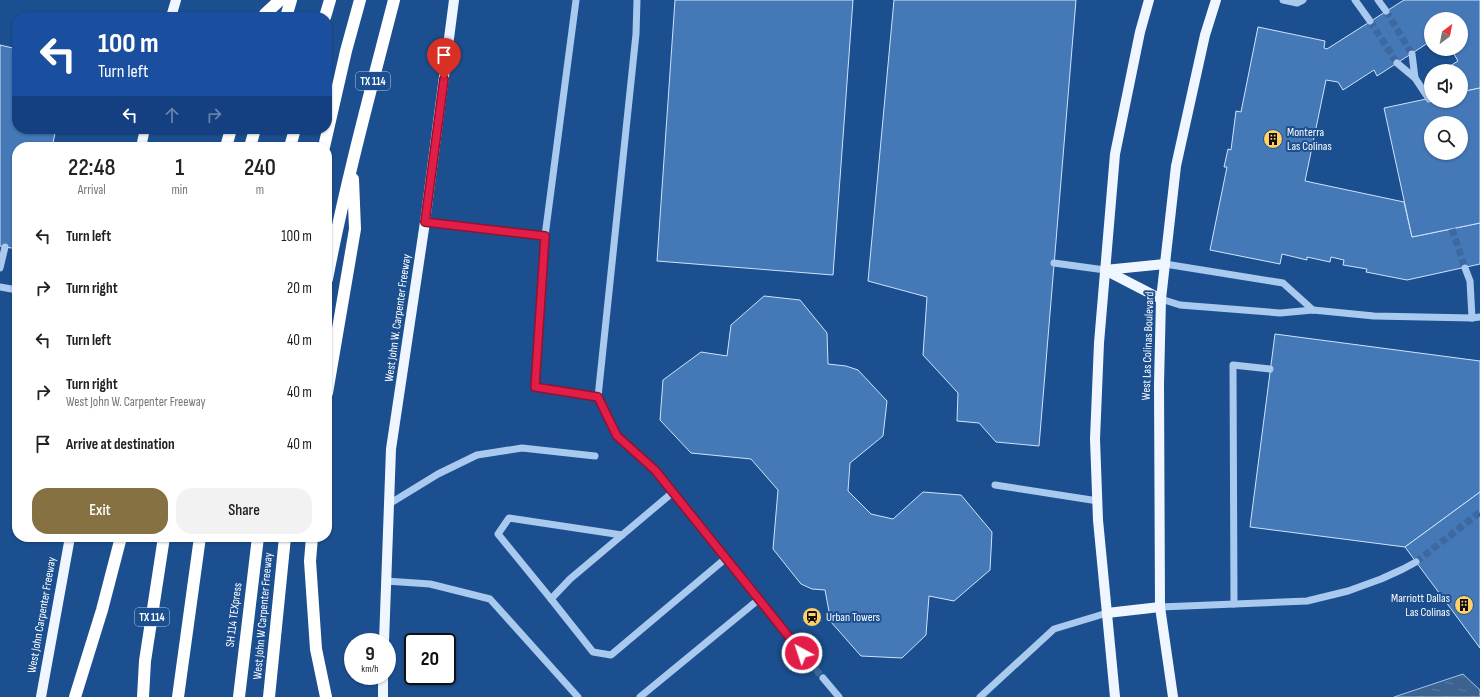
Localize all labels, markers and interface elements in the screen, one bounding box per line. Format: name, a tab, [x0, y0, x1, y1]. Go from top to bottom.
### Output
north arrow	[1424, 12, 1468, 56]
map controls	[1424, 12, 1468, 160]
text: 100 m	[98, 27, 159, 60]
icon: left	[32, 28, 84, 80]
pin	[427, 38, 461, 79]
icon: arrive	[433, 44, 455, 66]
text: Turn left	[98, 61, 149, 82]
button: sound	[1424, 64, 1468, 108]
road number: TX 114	[356, 72, 390, 90]
icon: left	[119, 104, 141, 126]
icon: ahead	[161, 104, 183, 126]
icon: right	[203, 104, 225, 126]
button: search	[1424, 116, 1468, 160]
place label: Monterra Las Colinas	[1287, 125, 1332, 154]
building icon: Monterra Las Colinas	[1262, 128, 1284, 150]
text: 22:48	[68, 153, 115, 182]
text: 1	[175, 153, 184, 182]
text: 240	[244, 153, 276, 182]
text: Arrival	[78, 182, 106, 198]
text: min	[172, 182, 188, 198]
text: m	[256, 182, 264, 198]
icon: left	[32, 225, 54, 247]
text: Turn left	[66, 227, 111, 246]
text: 100 m	[281, 227, 312, 246]
street label: West John W. Carpenter Freeway	[382, 253, 414, 383]
icon: right	[32, 277, 54, 299]
text: Turn right	[66, 279, 118, 298]
text: 20 m	[287, 279, 312, 298]
street label: West Las Colinas Boulevard	[1139, 291, 1157, 401]
icon: left	[32, 329, 54, 351]
text: Turn left	[66, 331, 111, 350]
text: 40 m	[287, 331, 312, 350]
text: Turn right	[66, 375, 118, 394]
icon: right	[32, 381, 54, 403]
text: 40 m	[287, 383, 312, 402]
text: West John W. Carpenter Freeway	[66, 394, 206, 410]
icon: arrive	[32, 433, 54, 455]
text: Arrive at destination	[66, 435, 175, 454]
text: 40 m	[287, 435, 312, 454]
button: Exit	[32, 488, 168, 534]
button: Share	[176, 488, 312, 534]
street label: West John W Carpenter Freeway	[250, 552, 276, 680]
street label: West John Carpenter Freeway	[24, 555, 60, 674]
street label: SH 114 TEXpress	[223, 582, 245, 648]
place label: Marriott Dallas Las Colinas	[1391, 591, 1450, 620]
building icon: Marriott Dallas Las Colinas	[1453, 594, 1475, 616]
station icon: Urban Towers	[801, 606, 823, 628]
road number: TX 114	[135, 608, 169, 626]
place label: Urban Towers	[826, 610, 880, 625]
position arrow	[781, 632, 823, 674]
speed limit sign: 20	[404, 633, 456, 685]
text: 9	[365, 642, 375, 666]
text: km/h	[361, 663, 379, 675]

